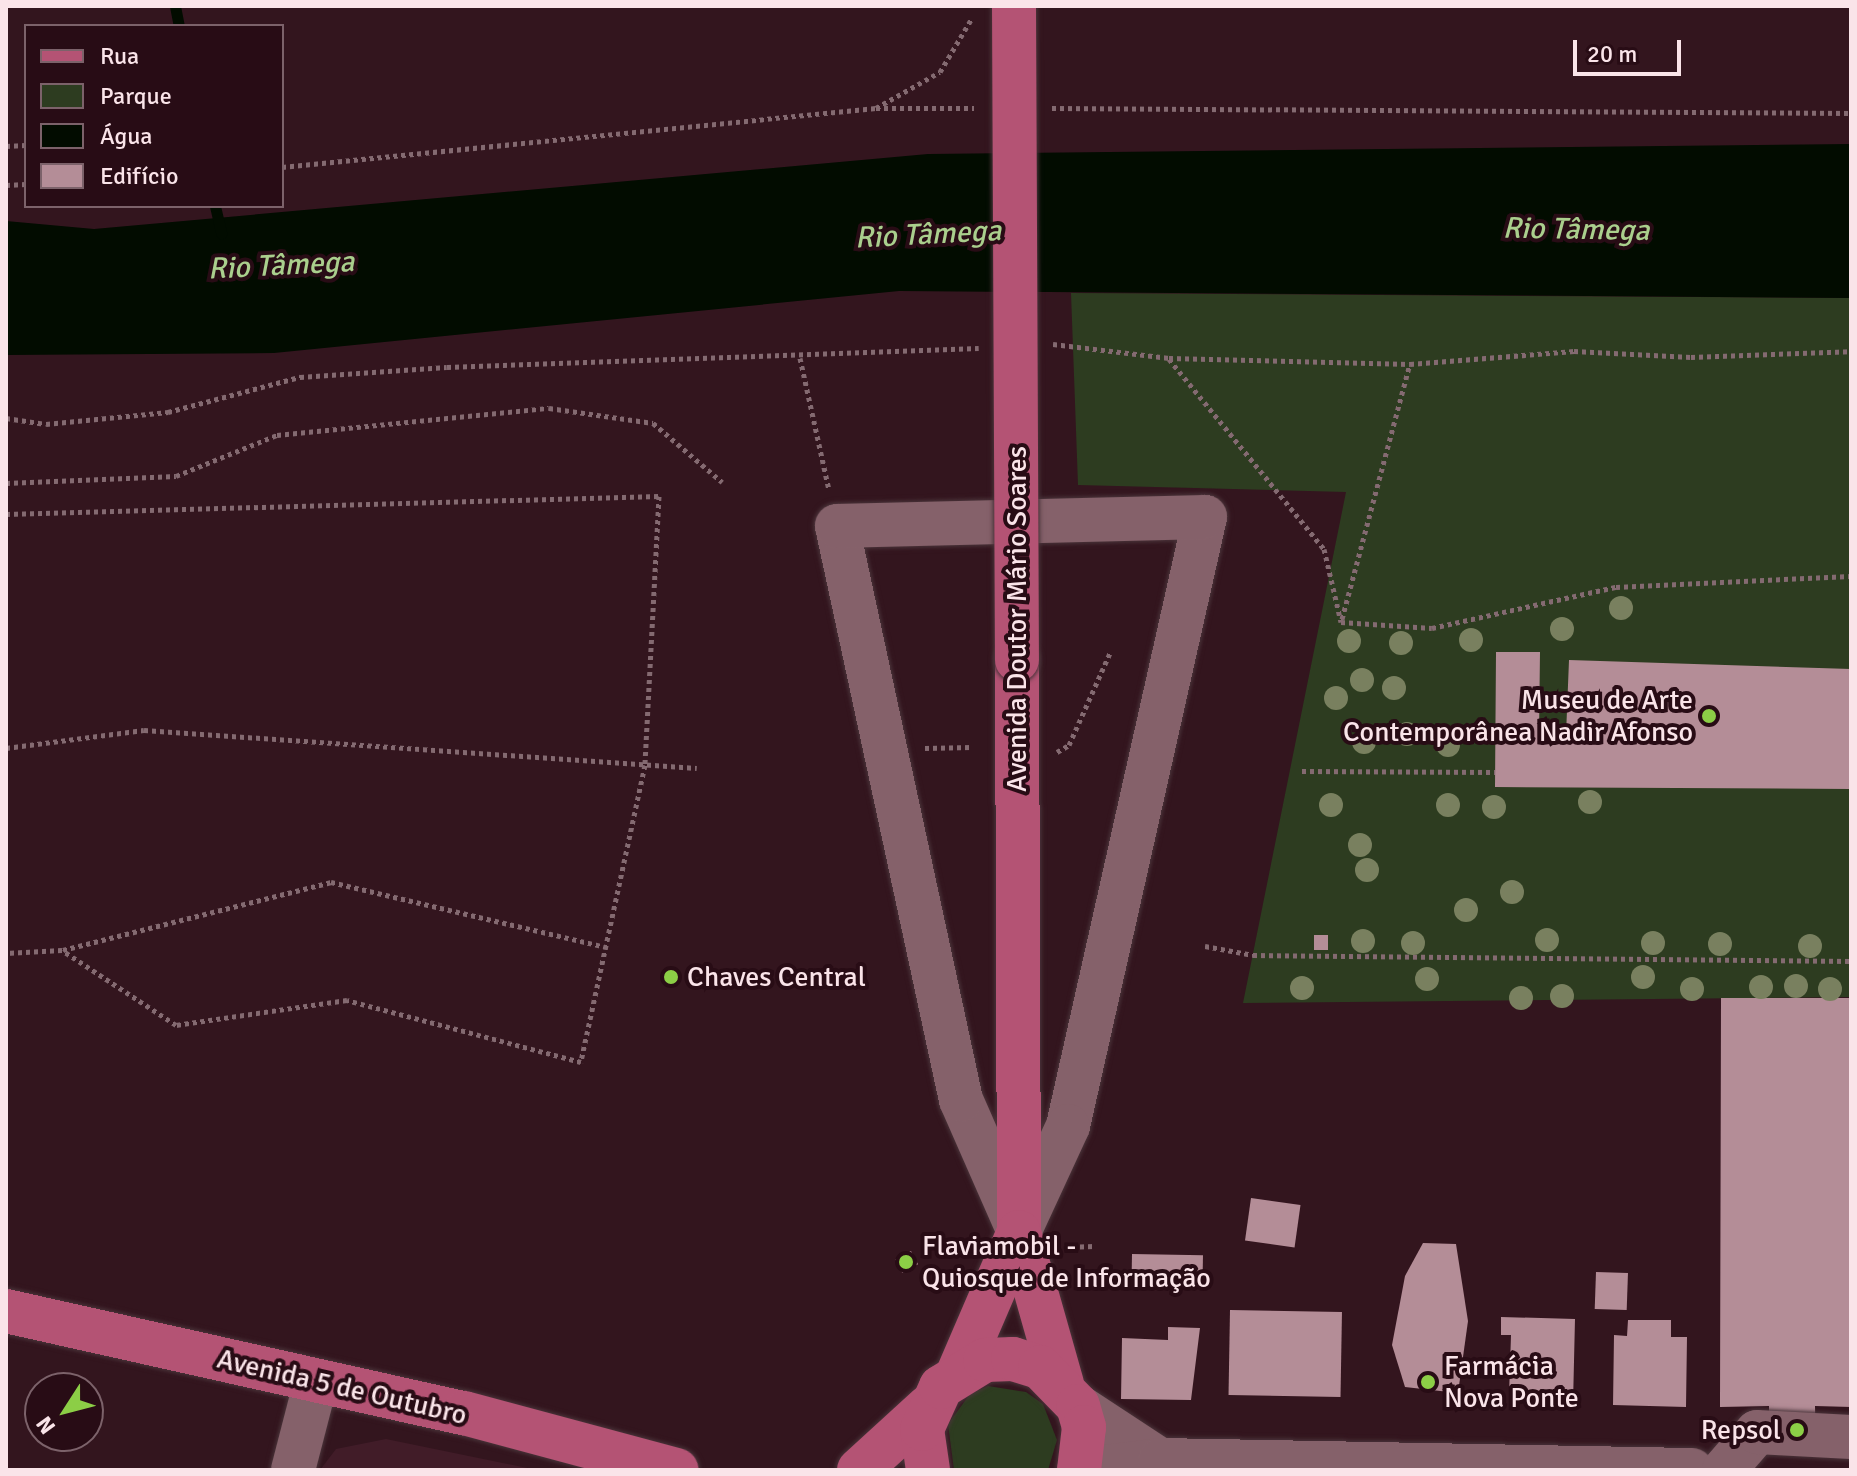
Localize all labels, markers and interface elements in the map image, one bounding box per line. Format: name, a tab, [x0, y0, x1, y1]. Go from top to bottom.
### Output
legend	[24, 24, 284, 208]
scale bar	[1577, 24, 1685, 74]
text: 20 m	[1587, 39, 1637, 69]
text: Rua	[100, 41, 139, 71]
text: Parque	[100, 81, 172, 111]
text: Água	[100, 121, 152, 151]
text: Edifício	[100, 161, 178, 191]
water label: Rio Tâmega	[1502, 211, 1650, 249]
water label: Rio Tâmega	[854, 213, 1002, 257]
water label: Rio Tâmega	[207, 244, 355, 288]
street label: Avenida Doutor Mário Soares	[1000, 446, 1034, 792]
place label: Museu de Arte Contemporânea Nadir Afonso	[1343, 683, 1693, 749]
marker: Museu de Arte Contemporânea Nadir Afonso	[1700, 707, 1718, 725]
place label: Chaves Central	[687, 960, 866, 994]
marker: Chaves Central	[662, 968, 680, 986]
place label: Flaviamobil - Quiosque de Informação	[922, 1229, 1211, 1295]
marker: Flaviamobil - Quiosque de Informação	[897, 1253, 915, 1271]
street label: Avenida 5 de Outubro	[214, 1342, 470, 1432]
place label: Farmácia Nova Ponte	[1444, 1349, 1579, 1415]
north arrow	[24, 1372, 104, 1452]
marker: Farmácia Nova Ponte	[1419, 1373, 1437, 1391]
text: N	[30, 1411, 61, 1439]
place label: Repsol	[1701, 1413, 1781, 1447]
marker: Repsol	[1788, 1421, 1806, 1439]

